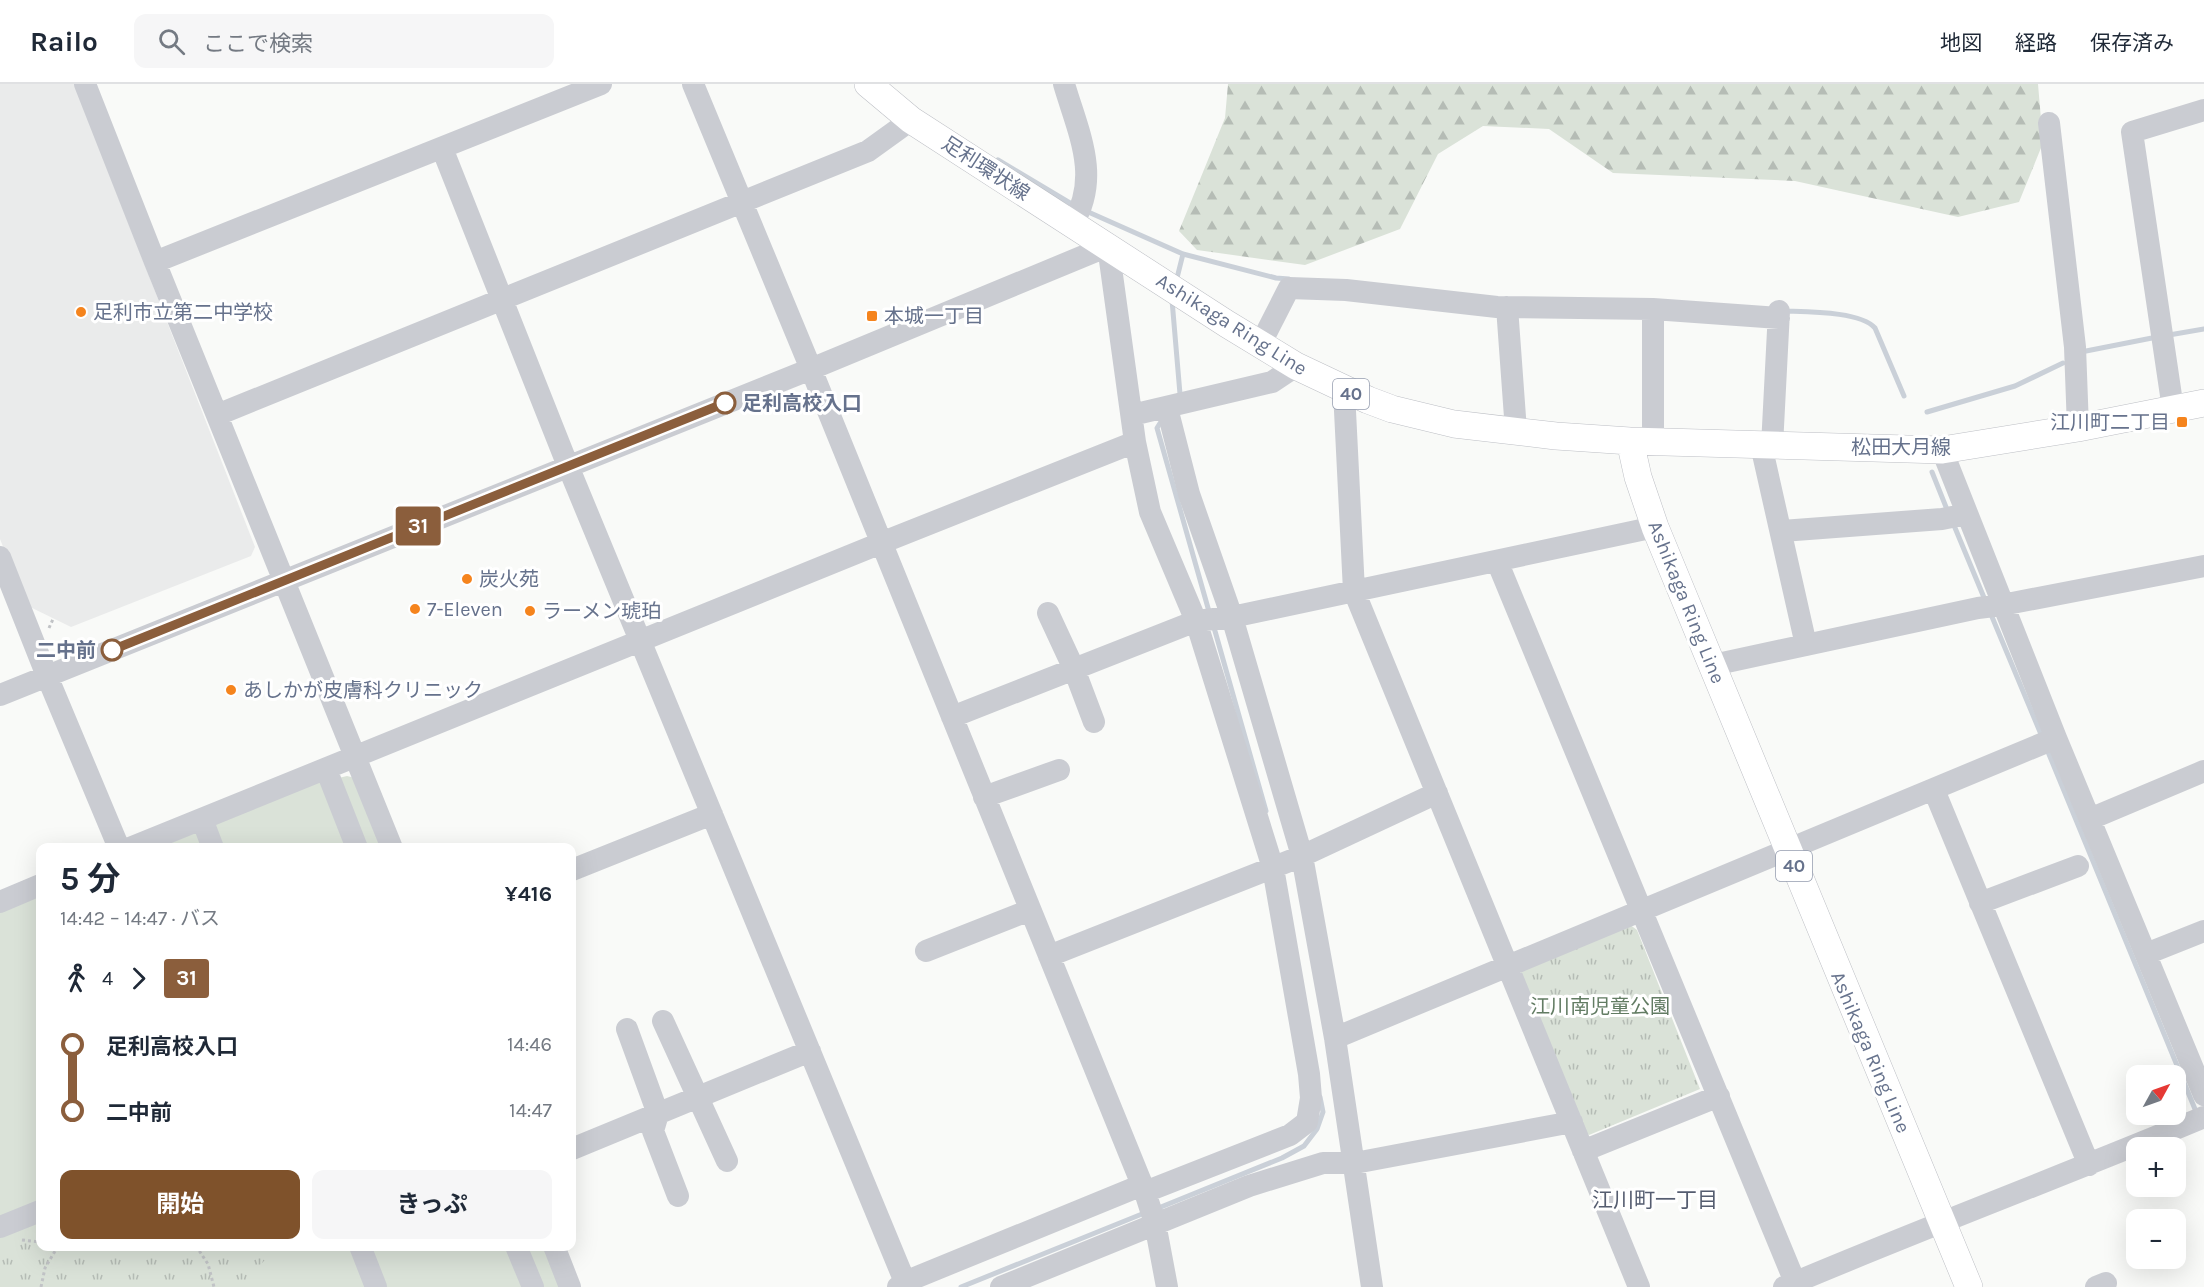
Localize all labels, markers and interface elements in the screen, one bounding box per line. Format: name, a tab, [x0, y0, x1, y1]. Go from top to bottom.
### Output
search box	[134, 14, 554, 68]
text: Railo	[30, 25, 98, 58]
icon: search	[155, 25, 188, 58]
text: ここで検索	[203, 31, 313, 57]
text: 地図	[1940, 31, 1982, 55]
text: 経路	[2015, 31, 2057, 55]
text: 保存済み	[2090, 31, 2174, 55]
street label: 足利環状線	[938, 132, 1034, 205]
street label: Ashikaga Ring Line	[1152, 269, 1311, 380]
place label: 足利市立第二中学校	[93, 301, 273, 324]
marker: 足利市立第二中学校	[74, 305, 88, 319]
place label: 本城一丁目	[884, 305, 984, 328]
marker: 本城一丁目	[865, 309, 879, 323]
road number: 40	[1333, 379, 1369, 409]
marker: 足利高校入口	[714, 392, 736, 414]
place label: 足利高校入口	[742, 392, 862, 415]
place label: 江川町二丁目	[2050, 411, 2170, 434]
marker: 江川町二丁目	[2175, 415, 2189, 429]
street label: 松田大月線	[1851, 436, 1951, 459]
line badge: 31	[391, 506, 445, 546]
text: 31	[408, 514, 428, 538]
street label: Ashikaga Ring Line	[1643, 518, 1730, 687]
place label: 炭火苑	[479, 568, 539, 591]
marker: 炭火苑	[460, 572, 474, 586]
place label: 7-Eleven	[427, 598, 503, 621]
place label: ラーメン琥珀	[542, 600, 661, 623]
marker: 7-Eleven	[408, 602, 422, 616]
marker: ラーメン琥珀	[523, 604, 537, 618]
place label: 二中前	[36, 639, 96, 662]
marker: 二中前	[101, 639, 123, 661]
place label: あしかが皮膚科クリニック	[243, 679, 483, 702]
marker: あしかが皮膚科クリニック	[224, 683, 238, 697]
road number: 40	[1776, 851, 1812, 881]
text: 5 分	[60, 860, 121, 898]
text: ¥416	[505, 881, 552, 907]
text: 14:42 – 14:47 · バス	[60, 907, 220, 930]
icon: walk	[60, 962, 93, 995]
icon: forward	[122, 962, 155, 995]
text: 31	[176, 966, 197, 990]
text: 4	[102, 967, 113, 990]
street label: Ashikaga Ring Line	[1826, 968, 1915, 1136]
park label: 江川南児童公園	[1530, 995, 1670, 1018]
text: 14:46	[507, 1033, 552, 1056]
text: 足利高校入口	[106, 1034, 238, 1060]
north arrow	[2126, 1065, 2186, 1125]
map controls	[2126, 1065, 2186, 1269]
text: 14:47	[509, 1099, 552, 1122]
text: 二中前	[106, 1100, 172, 1126]
button: +	[2126, 1137, 2186, 1197]
button: 開始	[60, 1170, 300, 1239]
button: きっぷ	[312, 1170, 552, 1239]
district label: 江川町一丁目	[1592, 1188, 1718, 1212]
button: −	[2126, 1209, 2186, 1269]

